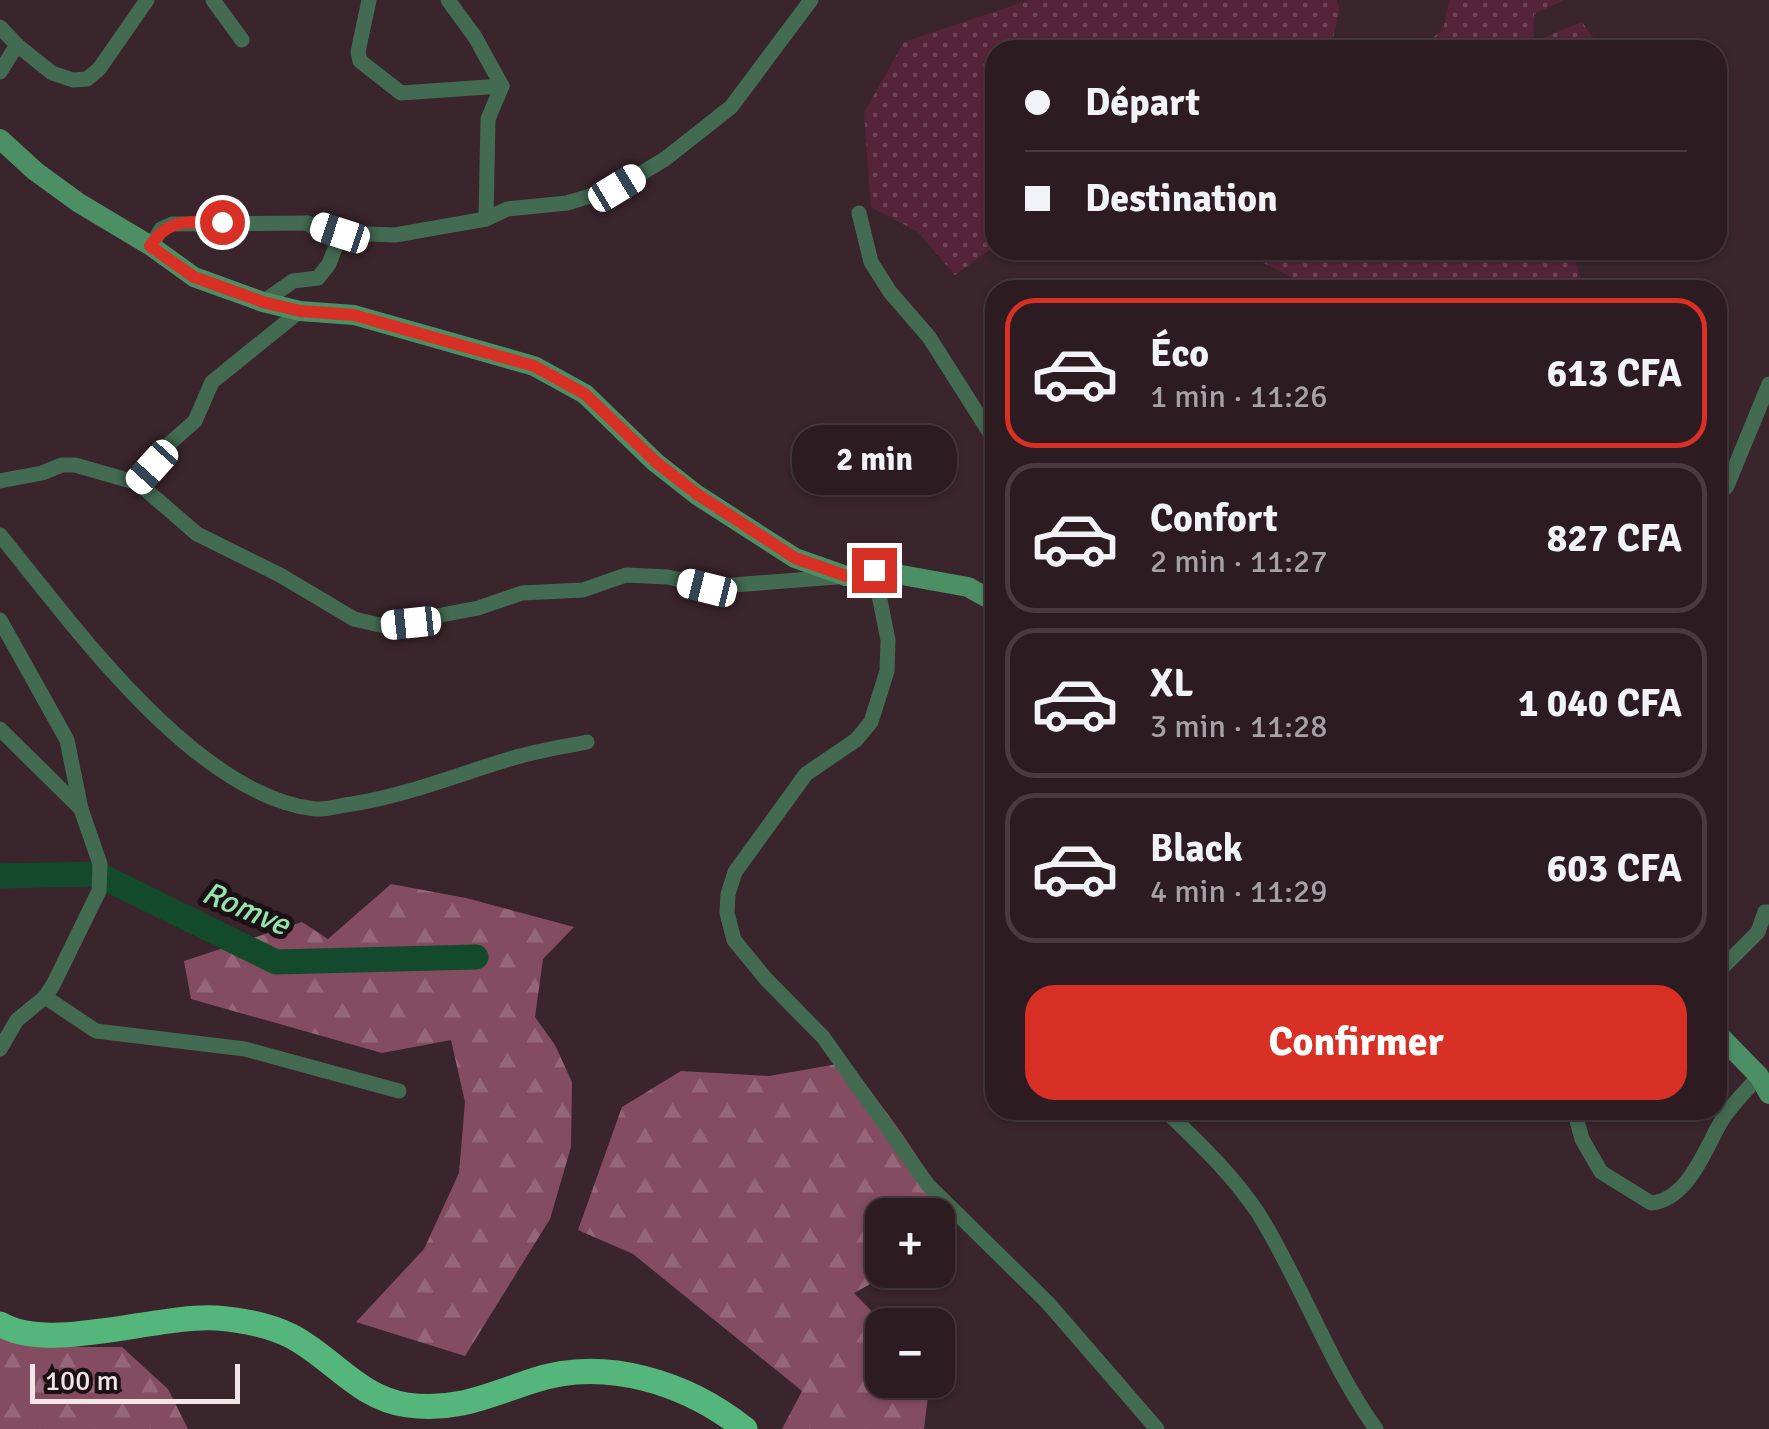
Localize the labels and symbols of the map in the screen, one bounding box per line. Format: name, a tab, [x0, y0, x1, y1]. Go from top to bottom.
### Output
car	[584, 160, 650, 216]
route start	[200, 200, 245, 245]
car	[307, 209, 373, 257]
callout: 2 min	[792, 425, 956, 495]
car	[121, 435, 183, 499]
route end	[852, 548, 897, 593]
car	[674, 566, 740, 610]
car	[380, 605, 442, 641]
water label: Romve	[196, 873, 297, 945]
scale bar	[30, 1359, 240, 1404]

